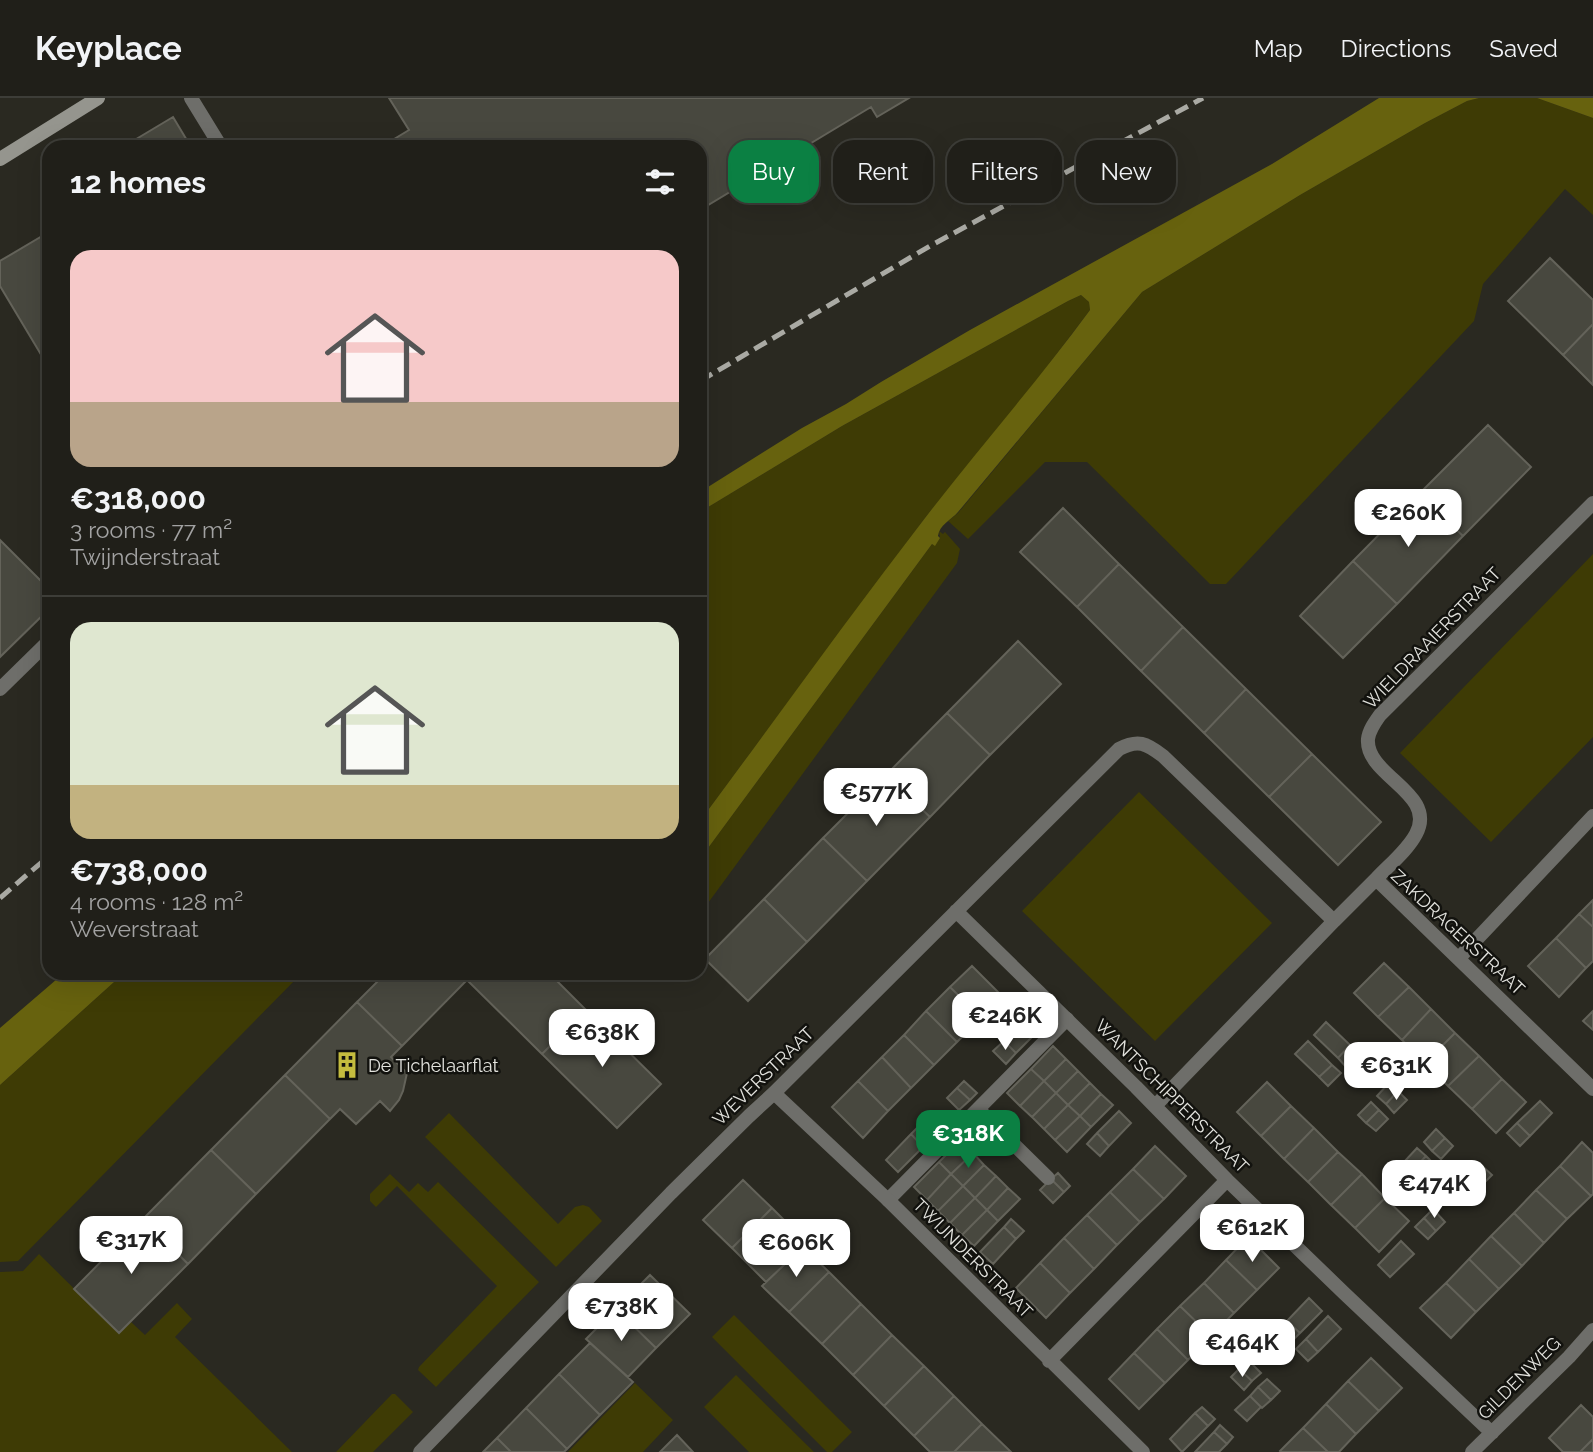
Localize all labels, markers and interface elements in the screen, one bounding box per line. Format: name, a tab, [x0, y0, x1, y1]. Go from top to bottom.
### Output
text: Keyplace	[35, 29, 182, 68]
text: Map	[1254, 34, 1303, 63]
text: Directions	[1341, 34, 1451, 63]
text: Saved	[1489, 34, 1558, 63]
chip: Buy	[728, 140, 819, 203]
chip: Rent	[833, 140, 933, 203]
chip: Filters	[947, 140, 1062, 203]
chip: New	[1076, 140, 1176, 203]
icon: filters	[641, 163, 679, 201]
text: 12 homes	[70, 165, 206, 200]
icon: home	[312, 295, 438, 421]
text: €318,000	[70, 481, 206, 516]
pin: €260K	[1359, 490, 1457, 549]
text: €260K	[1371, 498, 1445, 525]
text: 3 rooms · 77 m²	[70, 516, 232, 543]
text: Twijnderstraat	[70, 543, 220, 570]
street label: WIELDRAAIERSTRAAT	[1359, 563, 1505, 713]
icon: home	[312, 667, 438, 793]
pin: €577K	[827, 768, 925, 828]
text: €577K	[840, 777, 912, 804]
text: €738,000	[70, 853, 208, 888]
street label: ZAKDRAGERSTRAAT	[1387, 865, 1529, 999]
text: 4 rooms · 128 m²	[70, 888, 243, 915]
text: Weverstraat	[70, 915, 199, 942]
pin: €246K	[956, 992, 1054, 1052]
text: €246K	[968, 1001, 1042, 1028]
pin: €638K	[553, 1010, 651, 1069]
street label: WANTSCHIPPERSTRAAT	[1091, 1015, 1253, 1177]
text: €638K	[565, 1018, 639, 1045]
street label: WEVERSTRAAT	[708, 1022, 818, 1130]
pin: €631K	[1347, 1042, 1445, 1102]
building icon: De Tichelaarflat	[332, 1050, 362, 1080]
text: €631K	[1360, 1051, 1432, 1078]
place label: De Tichelaarflat	[368, 1055, 498, 1076]
pin: €318K	[919, 1110, 1017, 1170]
text: €318K	[932, 1119, 1004, 1146]
pin: €474K	[1385, 1160, 1483, 1220]
text: €474K	[1398, 1169, 1470, 1196]
street label: TWIJNDERSTRAAT	[909, 1194, 1037, 1322]
pin: €612K	[1203, 1204, 1301, 1264]
text: €612K	[1216, 1213, 1288, 1240]
pin: €317K	[82, 1216, 180, 1276]
pin: €606K	[747, 1220, 845, 1279]
text: €317K	[96, 1225, 166, 1252]
text: €606K	[758, 1228, 834, 1255]
pin: €738K	[572, 1284, 670, 1343]
text: €738K	[584, 1292, 658, 1319]
pin: €464K	[1193, 1320, 1291, 1379]
text: €464K	[1205, 1328, 1279, 1355]
street label: GILDENWEG	[1473, 1332, 1565, 1424]

